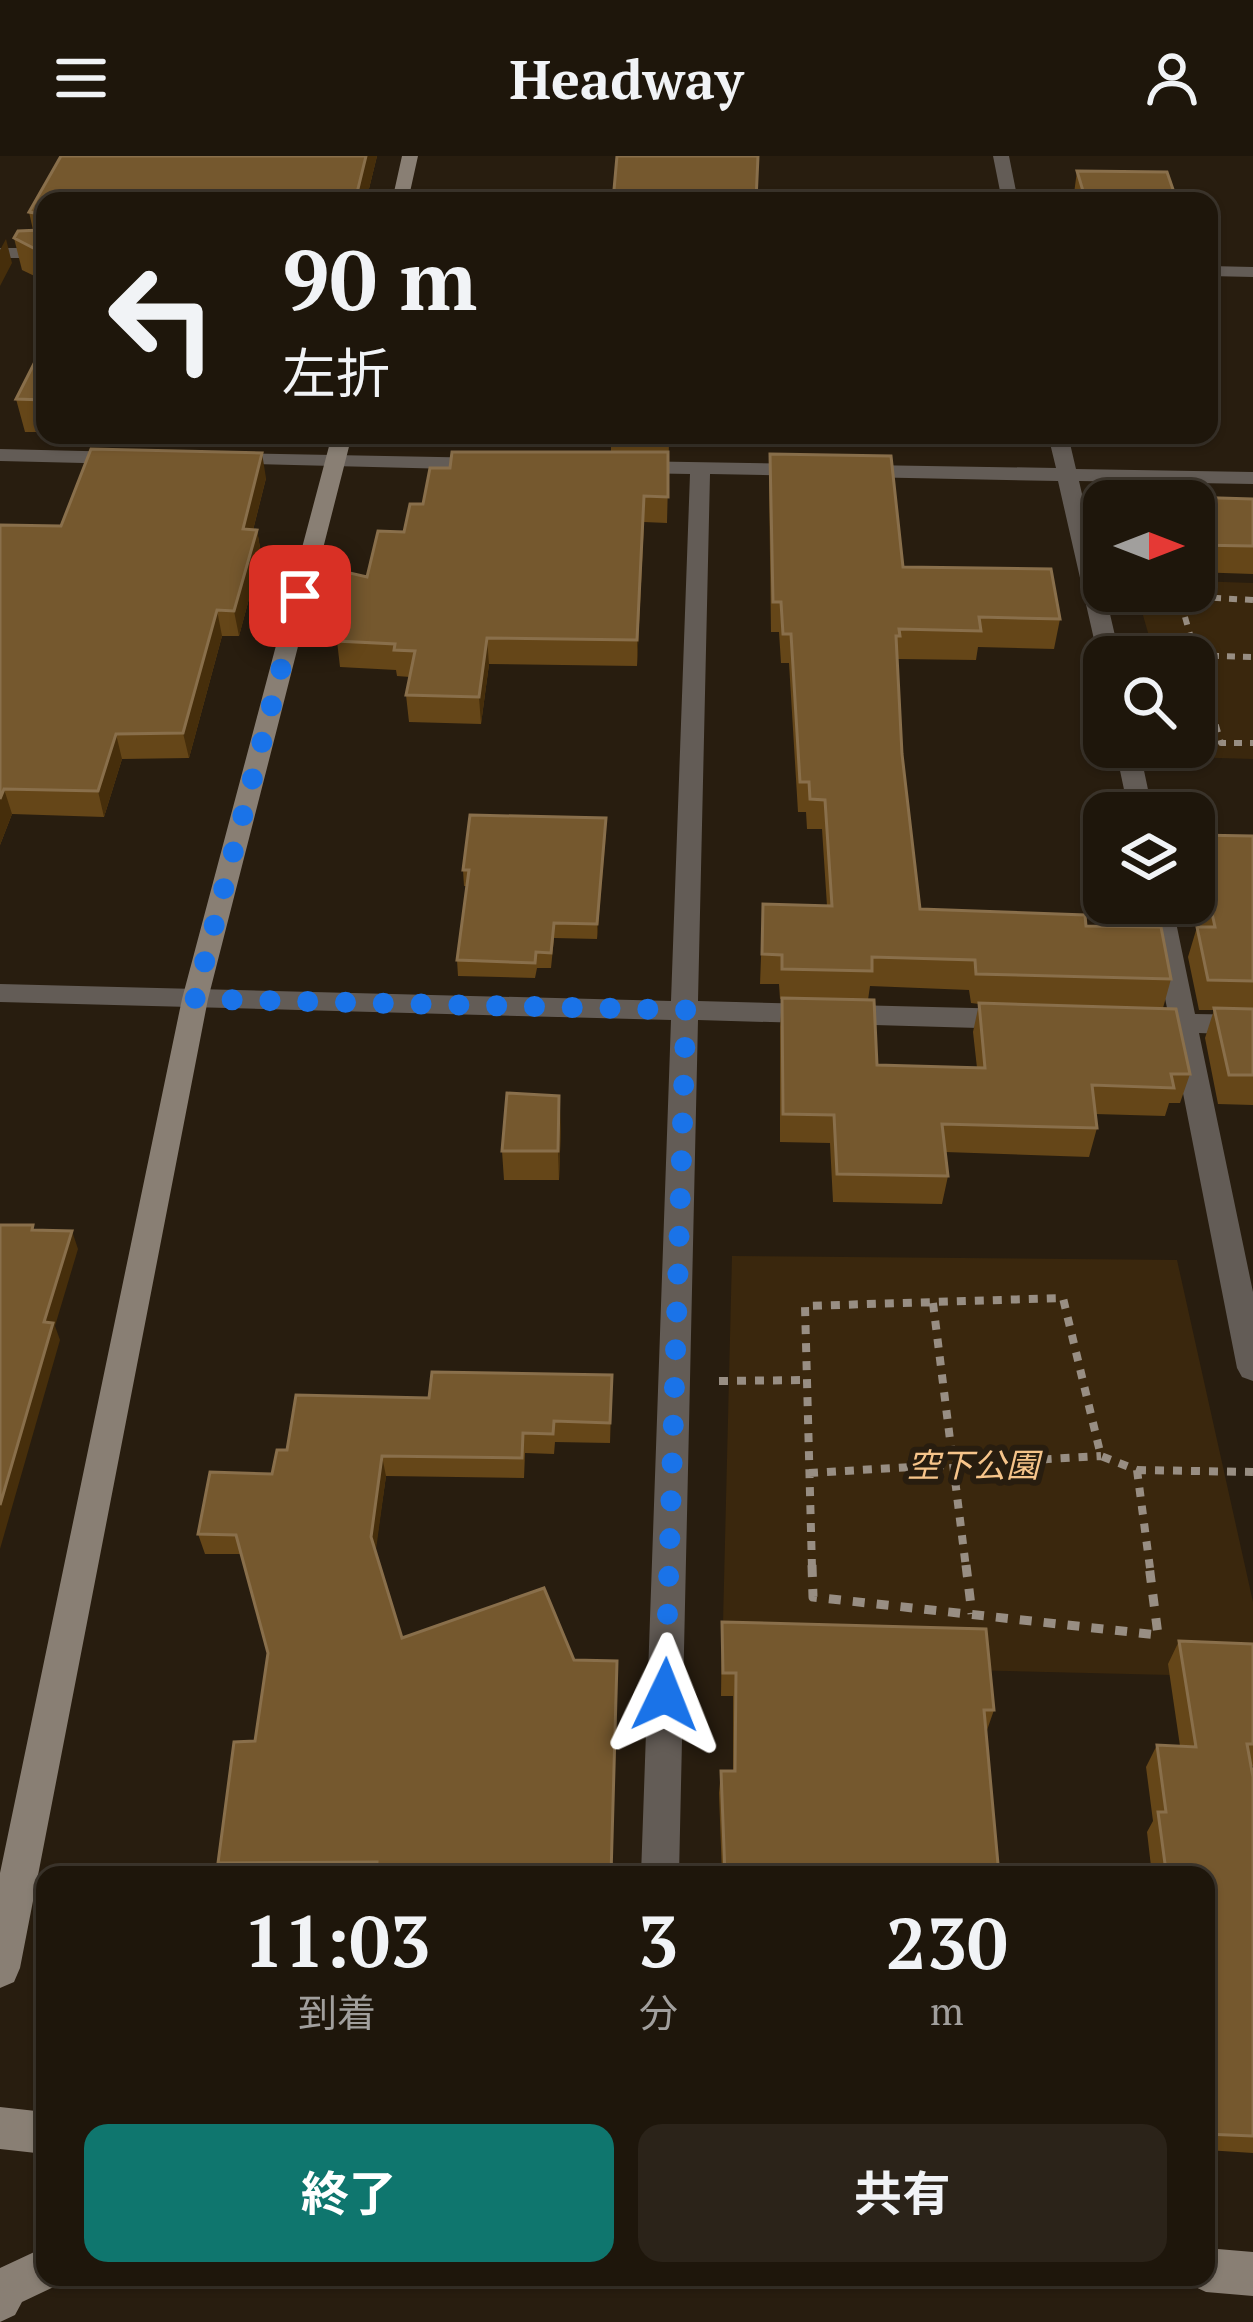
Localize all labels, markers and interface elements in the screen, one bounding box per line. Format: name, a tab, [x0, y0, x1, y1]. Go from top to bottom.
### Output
text: Headway	[510, 43, 743, 114]
icon: menu	[48, 45, 114, 111]
icon: person	[1139, 45, 1205, 111]
text: 90 m	[282, 223, 477, 334]
icon: left	[84, 240, 240, 396]
text: 左折	[282, 337, 390, 408]
north arrow	[1083, 480, 1215, 612]
map controls	[1083, 480, 1215, 924]
pin	[249, 545, 351, 647]
icon: arrive	[267, 563, 333, 629]
button: search	[1083, 636, 1215, 768]
button: layers	[1083, 792, 1215, 924]
park label: 空下公園	[907, 1443, 1043, 1486]
position arrow	[602, 1632, 728, 1758]
text: 11:03	[243, 1892, 431, 1988]
text: 3	[638, 1892, 679, 1988]
text: 230	[886, 1894, 1008, 1990]
text: m	[930, 1984, 964, 2036]
text: 到着	[298, 1986, 376, 2038]
text: 分	[639, 1986, 678, 2038]
button: 終了	[84, 2124, 614, 2262]
button: 共有	[638, 2124, 1167, 2262]

